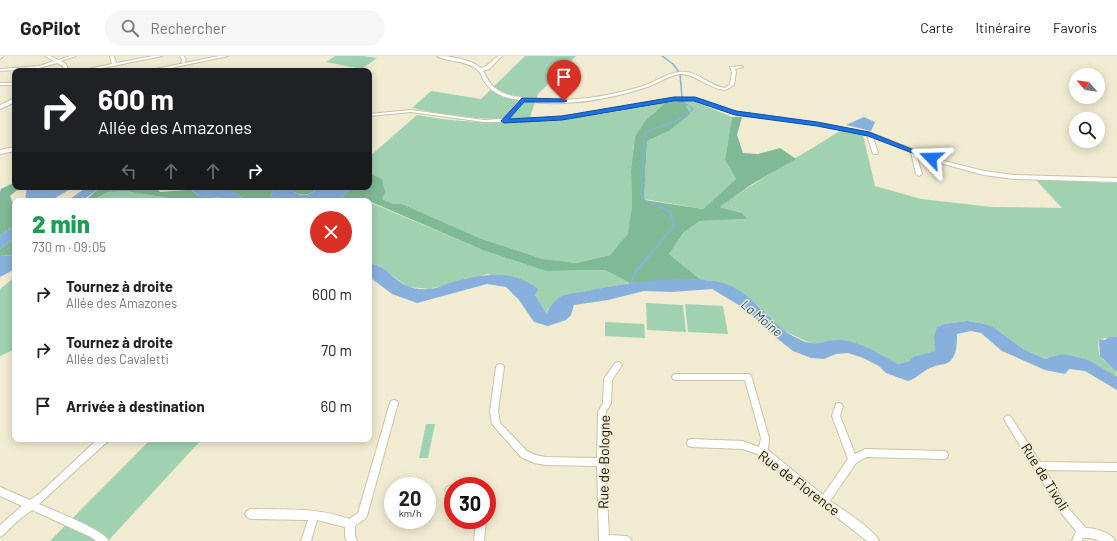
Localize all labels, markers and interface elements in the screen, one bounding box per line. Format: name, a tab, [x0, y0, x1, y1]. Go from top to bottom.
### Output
search box	[105, 10, 385, 46]
text: GoPilot	[20, 16, 81, 39]
icon: search	[119, 17, 141, 39]
text: Rechercher	[151, 19, 226, 37]
text: Carte	[920, 19, 953, 36]
text: Itinéraire	[975, 19, 1031, 36]
text: Favoris	[1053, 19, 1097, 36]
pin	[547, 60, 581, 101]
icon: arrive	[553, 66, 575, 88]
north arrow	[1069, 68, 1105, 104]
map controls	[1069, 68, 1105, 148]
text: 600 m	[98, 82, 174, 116]
icon: right	[32, 84, 84, 136]
button: search	[1069, 112, 1105, 148]
text: Allée des Amazones	[98, 116, 252, 138]
position arrow	[910, 137, 952, 179]
icon: left	[118, 160, 140, 182]
icon: ahead	[160, 160, 182, 182]
icon: ahead	[202, 160, 224, 182]
icon: right	[244, 160, 266, 182]
text: 2 min	[32, 209, 90, 238]
button: close	[310, 211, 352, 253]
text: 730 m · 09:05	[32, 239, 106, 255]
text: Tournez à droite	[66, 277, 173, 295]
icon: right	[32, 283, 54, 305]
text: 600 m	[312, 285, 352, 303]
text: Allée des Amazones	[66, 295, 177, 311]
water label: La Moine	[738, 296, 786, 340]
text: Tournez à droite	[66, 333, 173, 351]
icon: right	[32, 339, 54, 361]
text: 70 m	[321, 341, 352, 359]
text: Allée des Cavaletti	[66, 351, 169, 367]
icon: arrive	[32, 395, 54, 417]
text: Arrivée à destination	[66, 397, 205, 415]
text: 60 m	[320, 397, 352, 415]
street label: Rue de Bologne	[594, 415, 613, 509]
street label: Rue de Tivoli	[1018, 440, 1073, 514]
street label: Rue de Florence	[755, 446, 843, 519]
speed limit sign: 30	[444, 477, 496, 529]
text: 20	[399, 486, 421, 510]
text: km/h	[399, 507, 421, 519]

